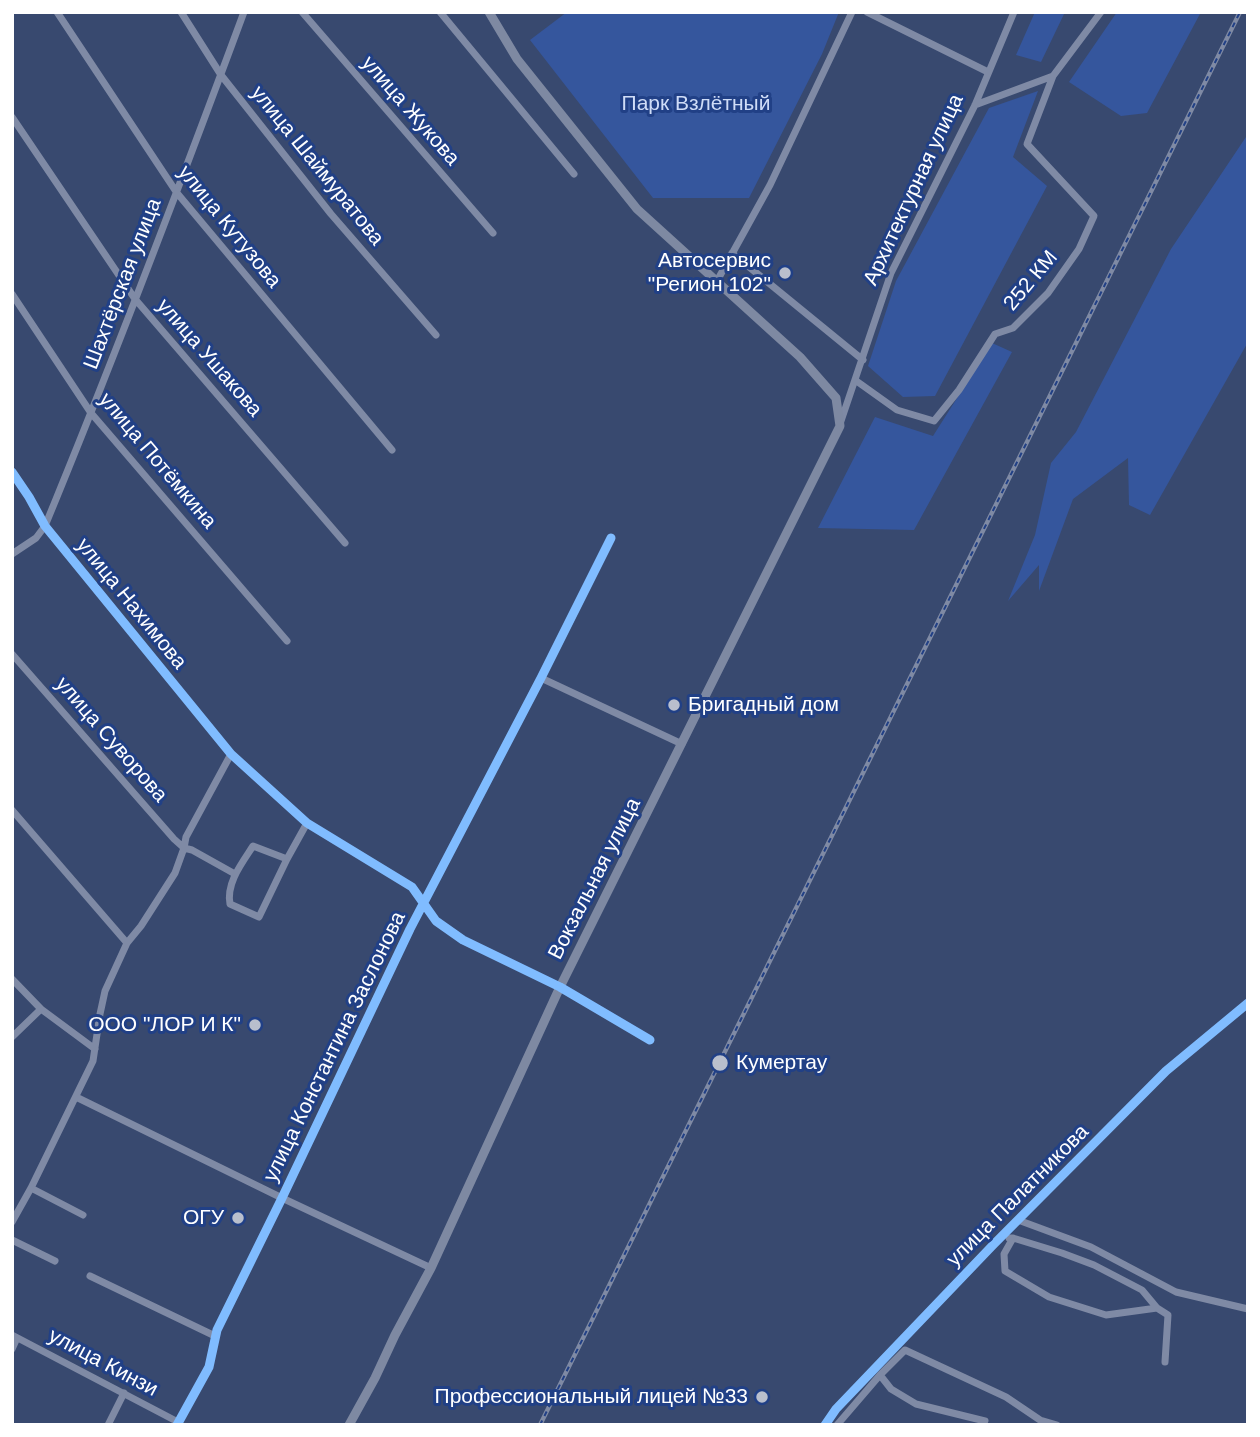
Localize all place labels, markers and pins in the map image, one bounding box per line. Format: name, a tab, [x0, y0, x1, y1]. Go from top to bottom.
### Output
place label: Автосервис "Регион 102"	[648, 248, 771, 298]
marker: Автосервис "Регион 102"	[777, 265, 793, 281]
place label: Бригадный дом	[688, 692, 839, 718]
marker: Бригадный дом	[666, 697, 682, 713]
place label: ООО "ЛОР И К"	[88, 1012, 241, 1038]
marker: ООО "ЛОР И К"	[247, 1017, 263, 1033]
place label: Кумертау	[736, 1050, 827, 1076]
marker: Кумертау	[710, 1053, 730, 1073]
place label: ОГУ	[183, 1205, 224, 1231]
marker: ОГУ	[230, 1210, 246, 1226]
place label: Профессиональный лицей №33	[435, 1384, 748, 1410]
marker: Профессиональный лицей №33	[754, 1389, 770, 1405]

